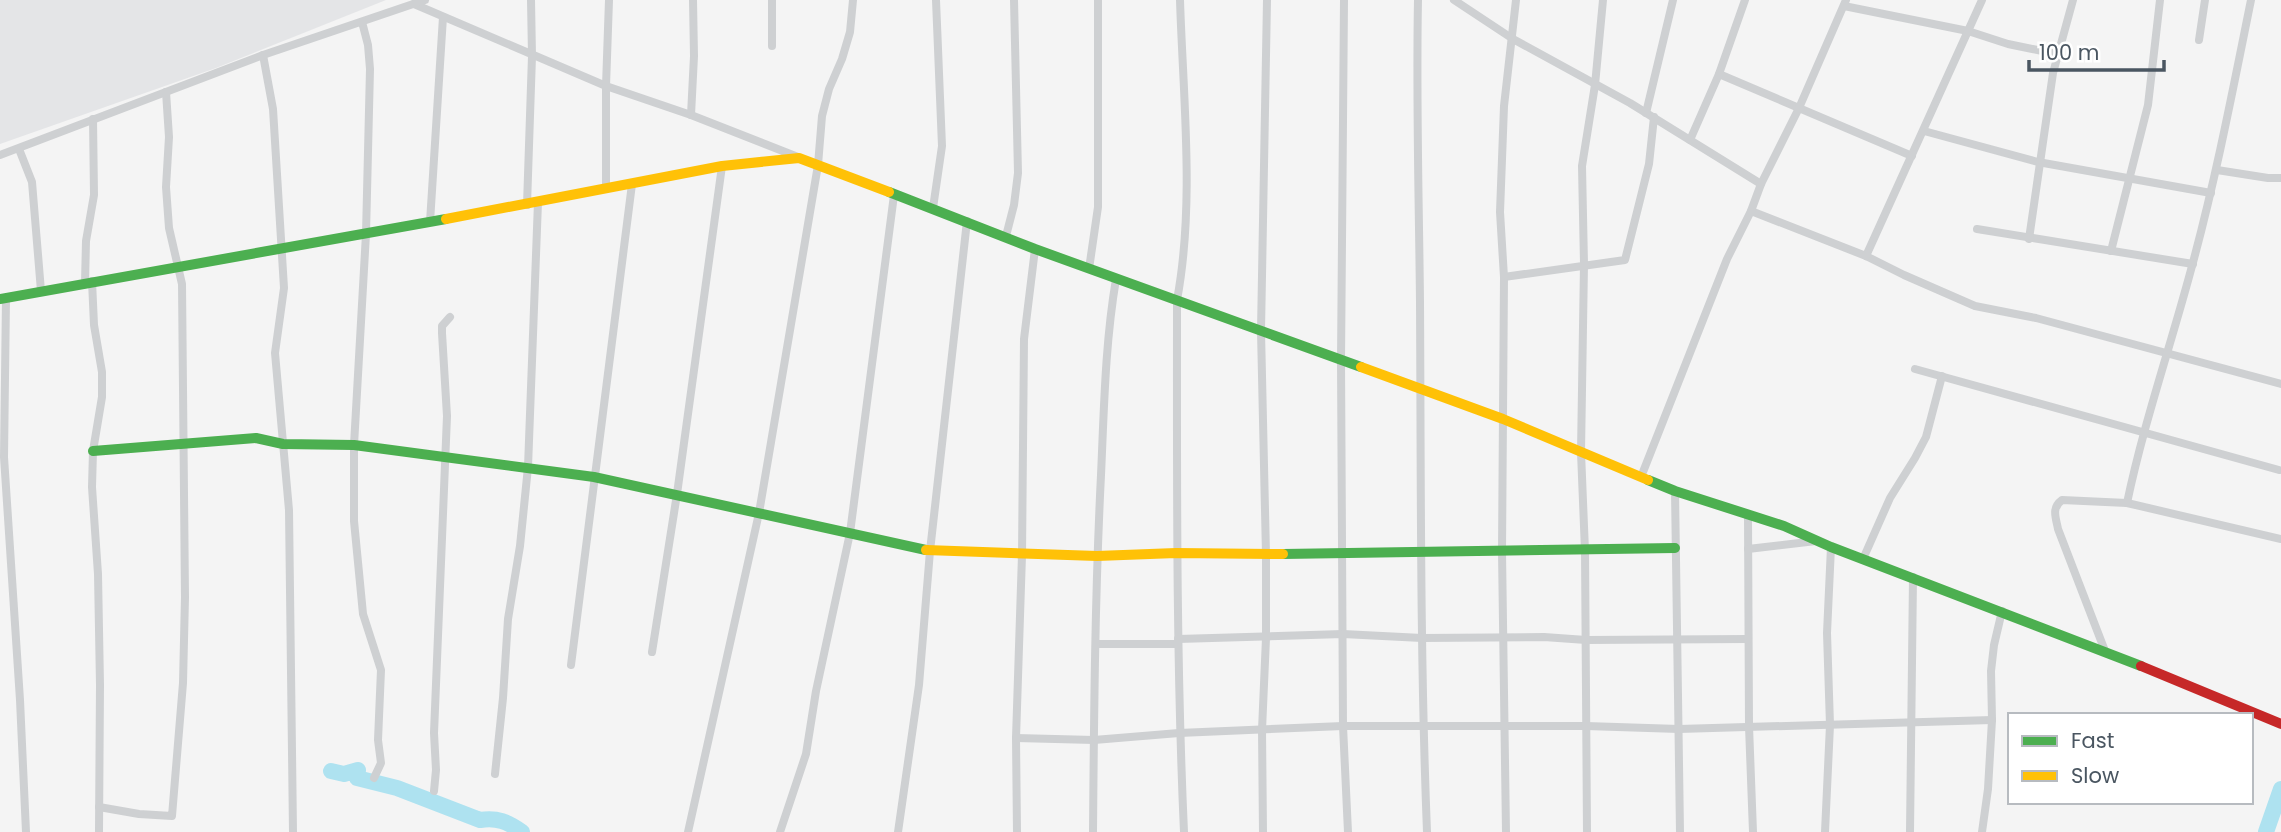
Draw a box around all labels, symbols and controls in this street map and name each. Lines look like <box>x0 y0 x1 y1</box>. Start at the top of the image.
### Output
scale bar <box>2029 28 2164 72</box>
text: 100 m <box>2039 38 2099 67</box>
legend <box>2008 713 2253 804</box>
text: Fast <box>2071 726 2114 755</box>
text: Slow <box>2071 761 2119 790</box>

